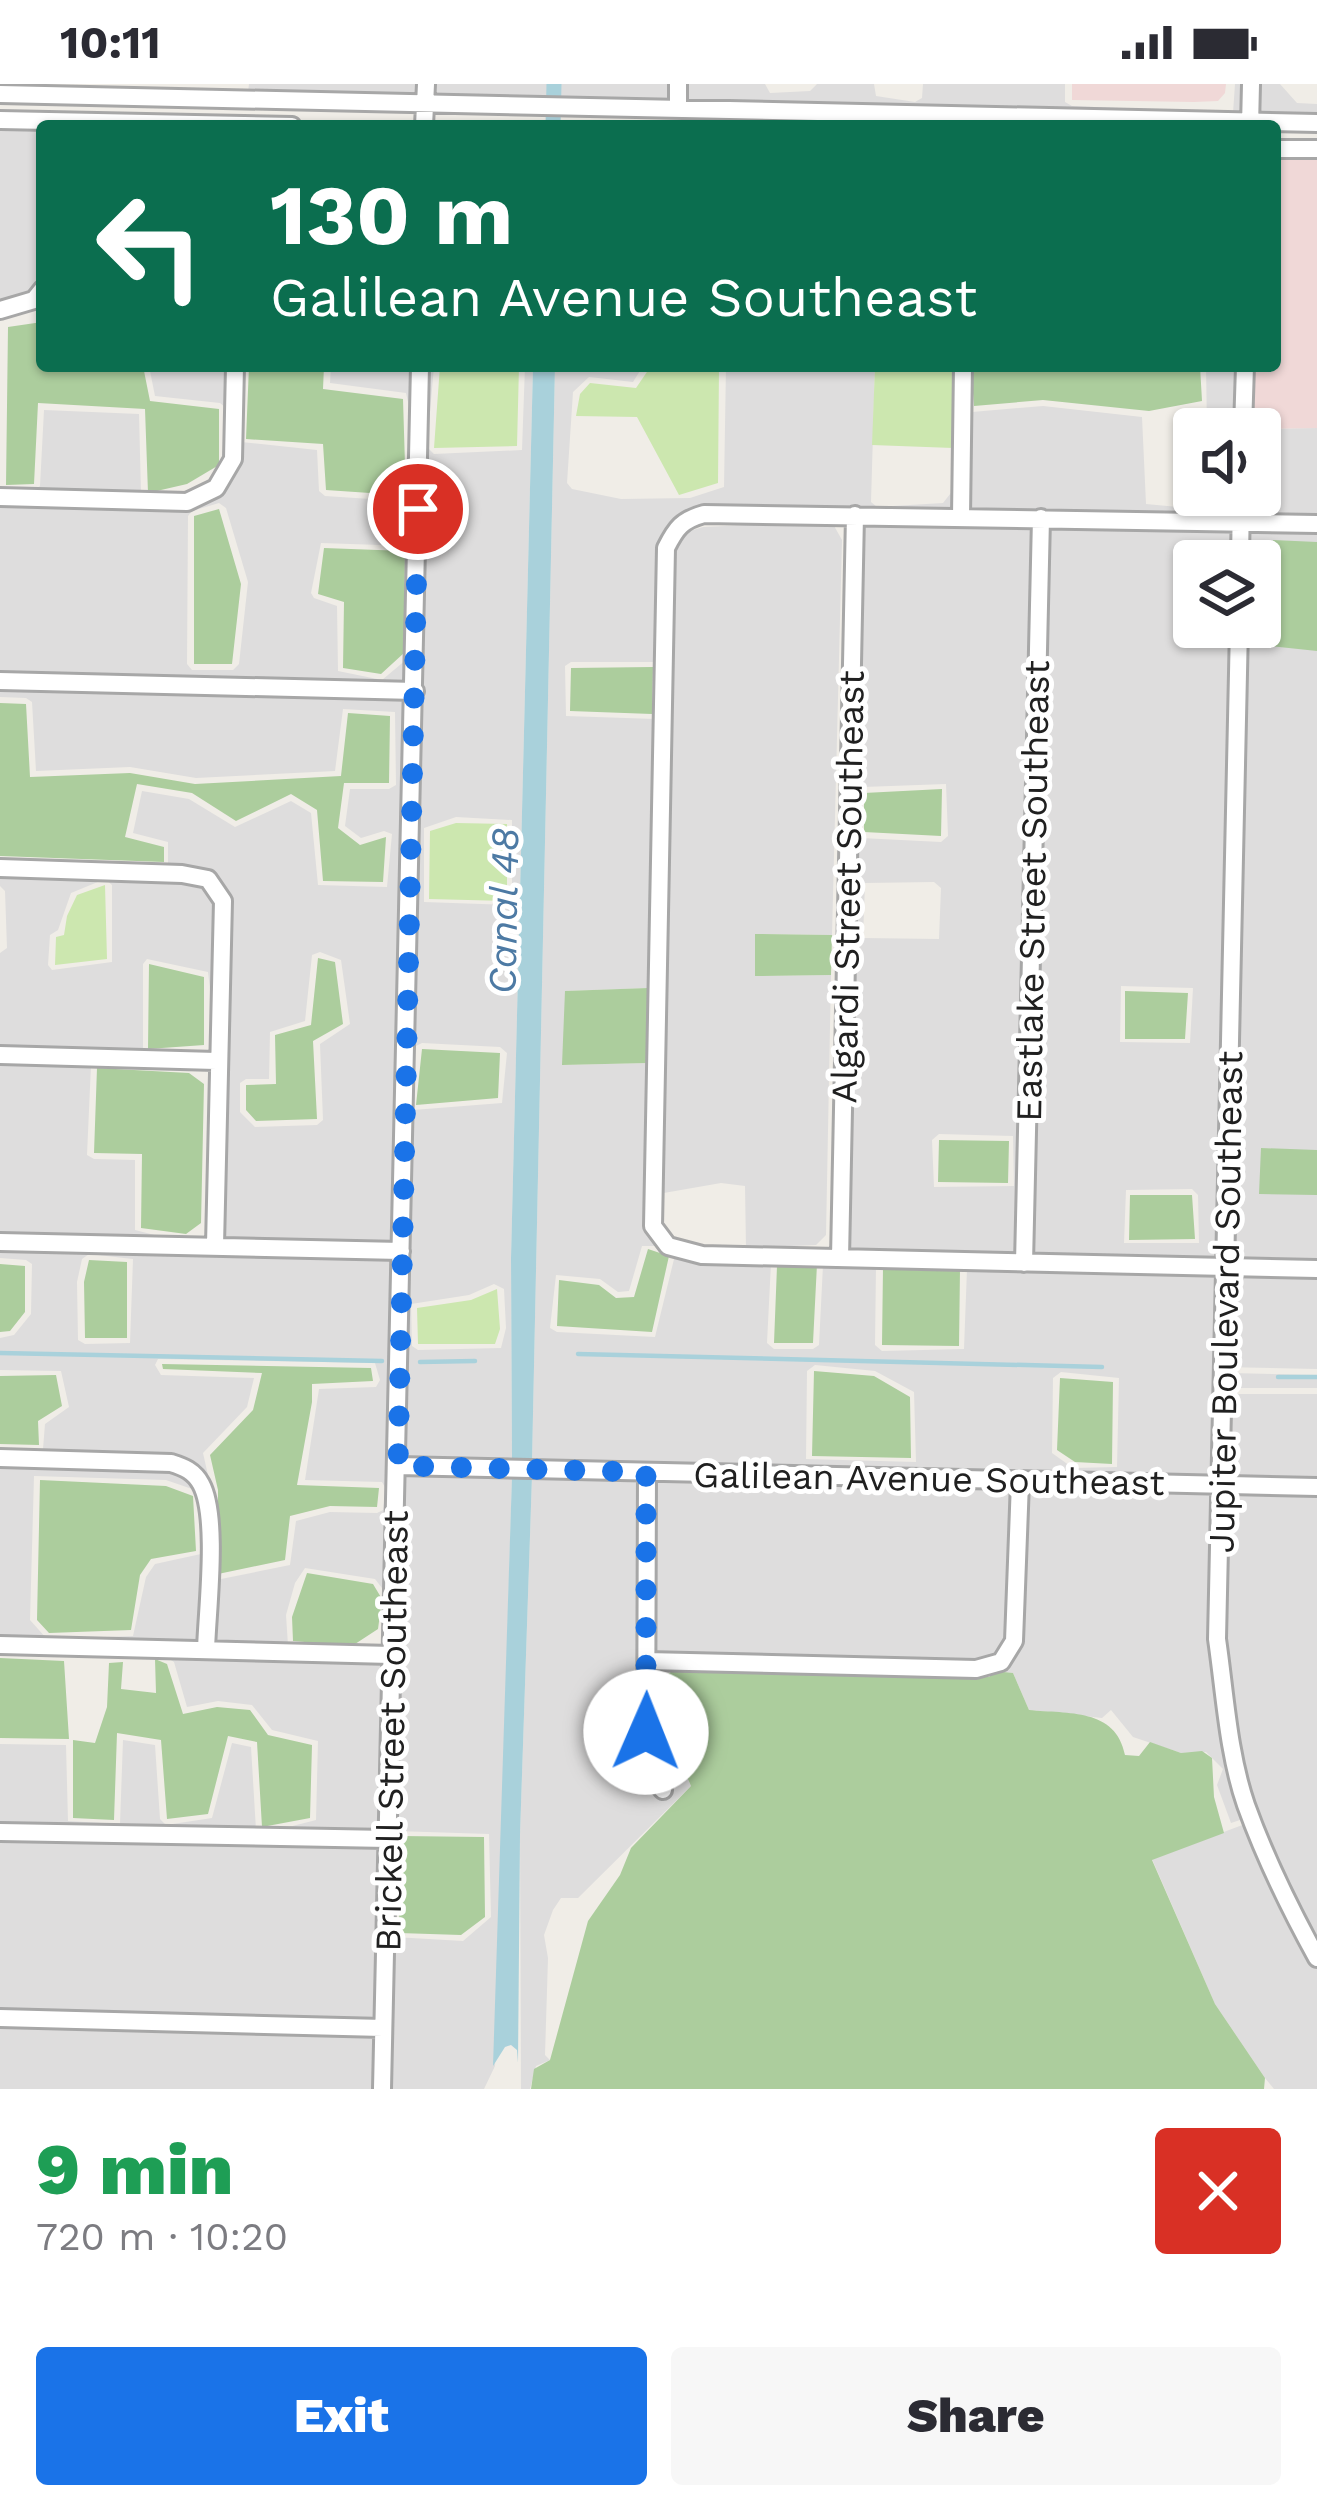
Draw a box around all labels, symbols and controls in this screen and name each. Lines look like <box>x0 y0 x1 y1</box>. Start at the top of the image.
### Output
text: 10:11 <box>60 16 161 69</box>
text: 130 m <box>270 166 513 264</box>
icon: left <box>72 168 228 324</box>
text: Galilean Avenue Southeast <box>270 266 977 329</box>
map controls <box>1173 408 1281 648</box>
button: sound <box>1173 408 1281 516</box>
pin <box>367 458 469 560</box>
icon: arrive <box>385 476 451 542</box>
button: layers <box>1173 540 1281 648</box>
street label: Eastlake Street Southeast <box>1008 660 1058 1122</box>
street label: Algardi Street Southeast <box>823 670 873 1104</box>
water label: Canal 48 <box>480 827 527 995</box>
street label: Jupiter Boulevard Southeast <box>1201 1051 1251 1553</box>
street label: Galilean Avenue Southeast <box>693 1454 1165 1504</box>
street label: Brickell Street Southeast <box>367 1510 417 1952</box>
position arrow <box>583 1669 709 1795</box>
text: 9 min <box>36 2127 233 2211</box>
button: close <box>1155 2128 1281 2254</box>
text: 720 m · 10:20 <box>36 2214 288 2259</box>
button: Exit <box>36 2347 647 2485</box>
button: Share <box>671 2347 1281 2485</box>

